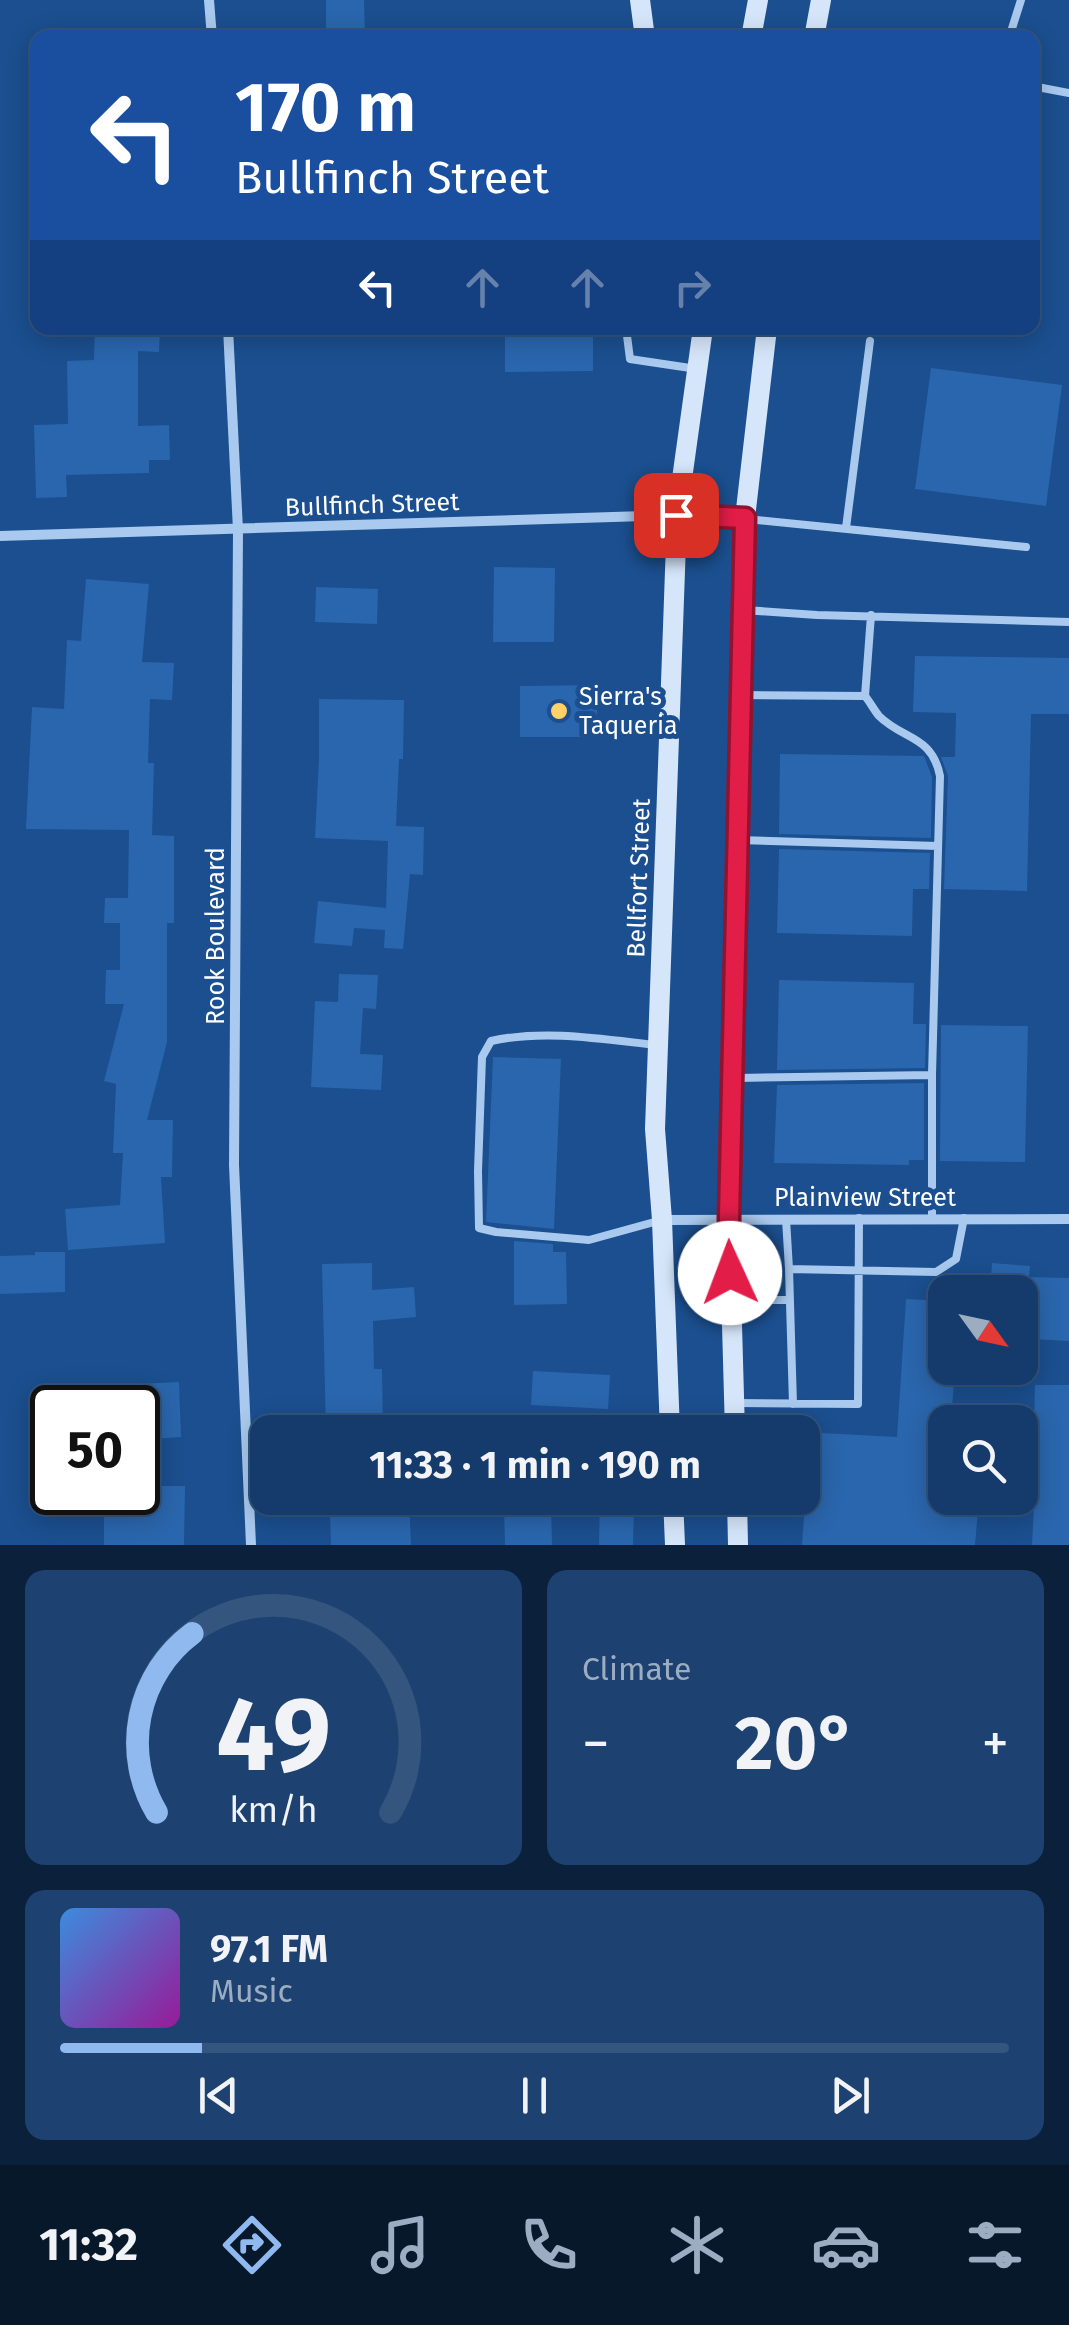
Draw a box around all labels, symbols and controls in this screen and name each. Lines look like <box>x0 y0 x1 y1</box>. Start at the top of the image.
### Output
text: 170 m <box>235 66 416 150</box>
icon: left <box>70 70 200 200</box>
text: Bullfinch Street <box>235 151 549 205</box>
icon: left <box>350 260 405 315</box>
icon: ahead <box>455 260 510 315</box>
icon: ahead <box>560 260 615 315</box>
icon: right <box>665 260 720 315</box>
pin <box>634 473 719 558</box>
street label: Bullfinch Street <box>284 487 461 523</box>
icon: arrive <box>649 488 704 543</box>
place label: Sierra's Taqueria <box>579 682 678 741</box>
marker: Sierra's Taqueria <box>548 700 570 722</box>
street label: Bellfort Street <box>621 797 657 958</box>
street label: Rook Boulevard <box>201 847 231 1025</box>
street label: Plainview Street <box>774 1183 957 1213</box>
position arrow <box>678 1221 782 1325</box>
north arrow <box>928 1275 1038 1385</box>
map controls <box>928 1275 1038 1515</box>
speed limit sign: 50 <box>30 1385 160 1515</box>
button: search <box>928 1405 1038 1515</box>
text: 11:33 · 1 min · 190 m <box>369 1442 701 1488</box>
text: Climate <box>582 1650 691 1688</box>
text: 49 <box>216 1673 331 1798</box>
text: 20° <box>735 1699 856 1789</box>
text: − <box>582 1711 610 1777</box>
text: + <box>982 1711 1009 1777</box>
text: km/h <box>229 1789 318 1831</box>
text: 97.1 FM <box>210 1926 328 1972</box>
text: Music <box>210 1972 293 2010</box>
icon: previous <box>191 2068 246 2123</box>
icon: pause <box>507 2068 562 2123</box>
icon: next <box>823 2068 878 2123</box>
icon: directions <box>217 2210 287 2280</box>
icon: music <box>365 2210 435 2280</box>
icon: phone <box>514 2210 584 2280</box>
icon: climate <box>662 2210 732 2280</box>
icon: car <box>811 2210 881 2280</box>
icon: filters <box>960 2210 1030 2280</box>
text: 11:32 <box>39 2218 138 2272</box>

